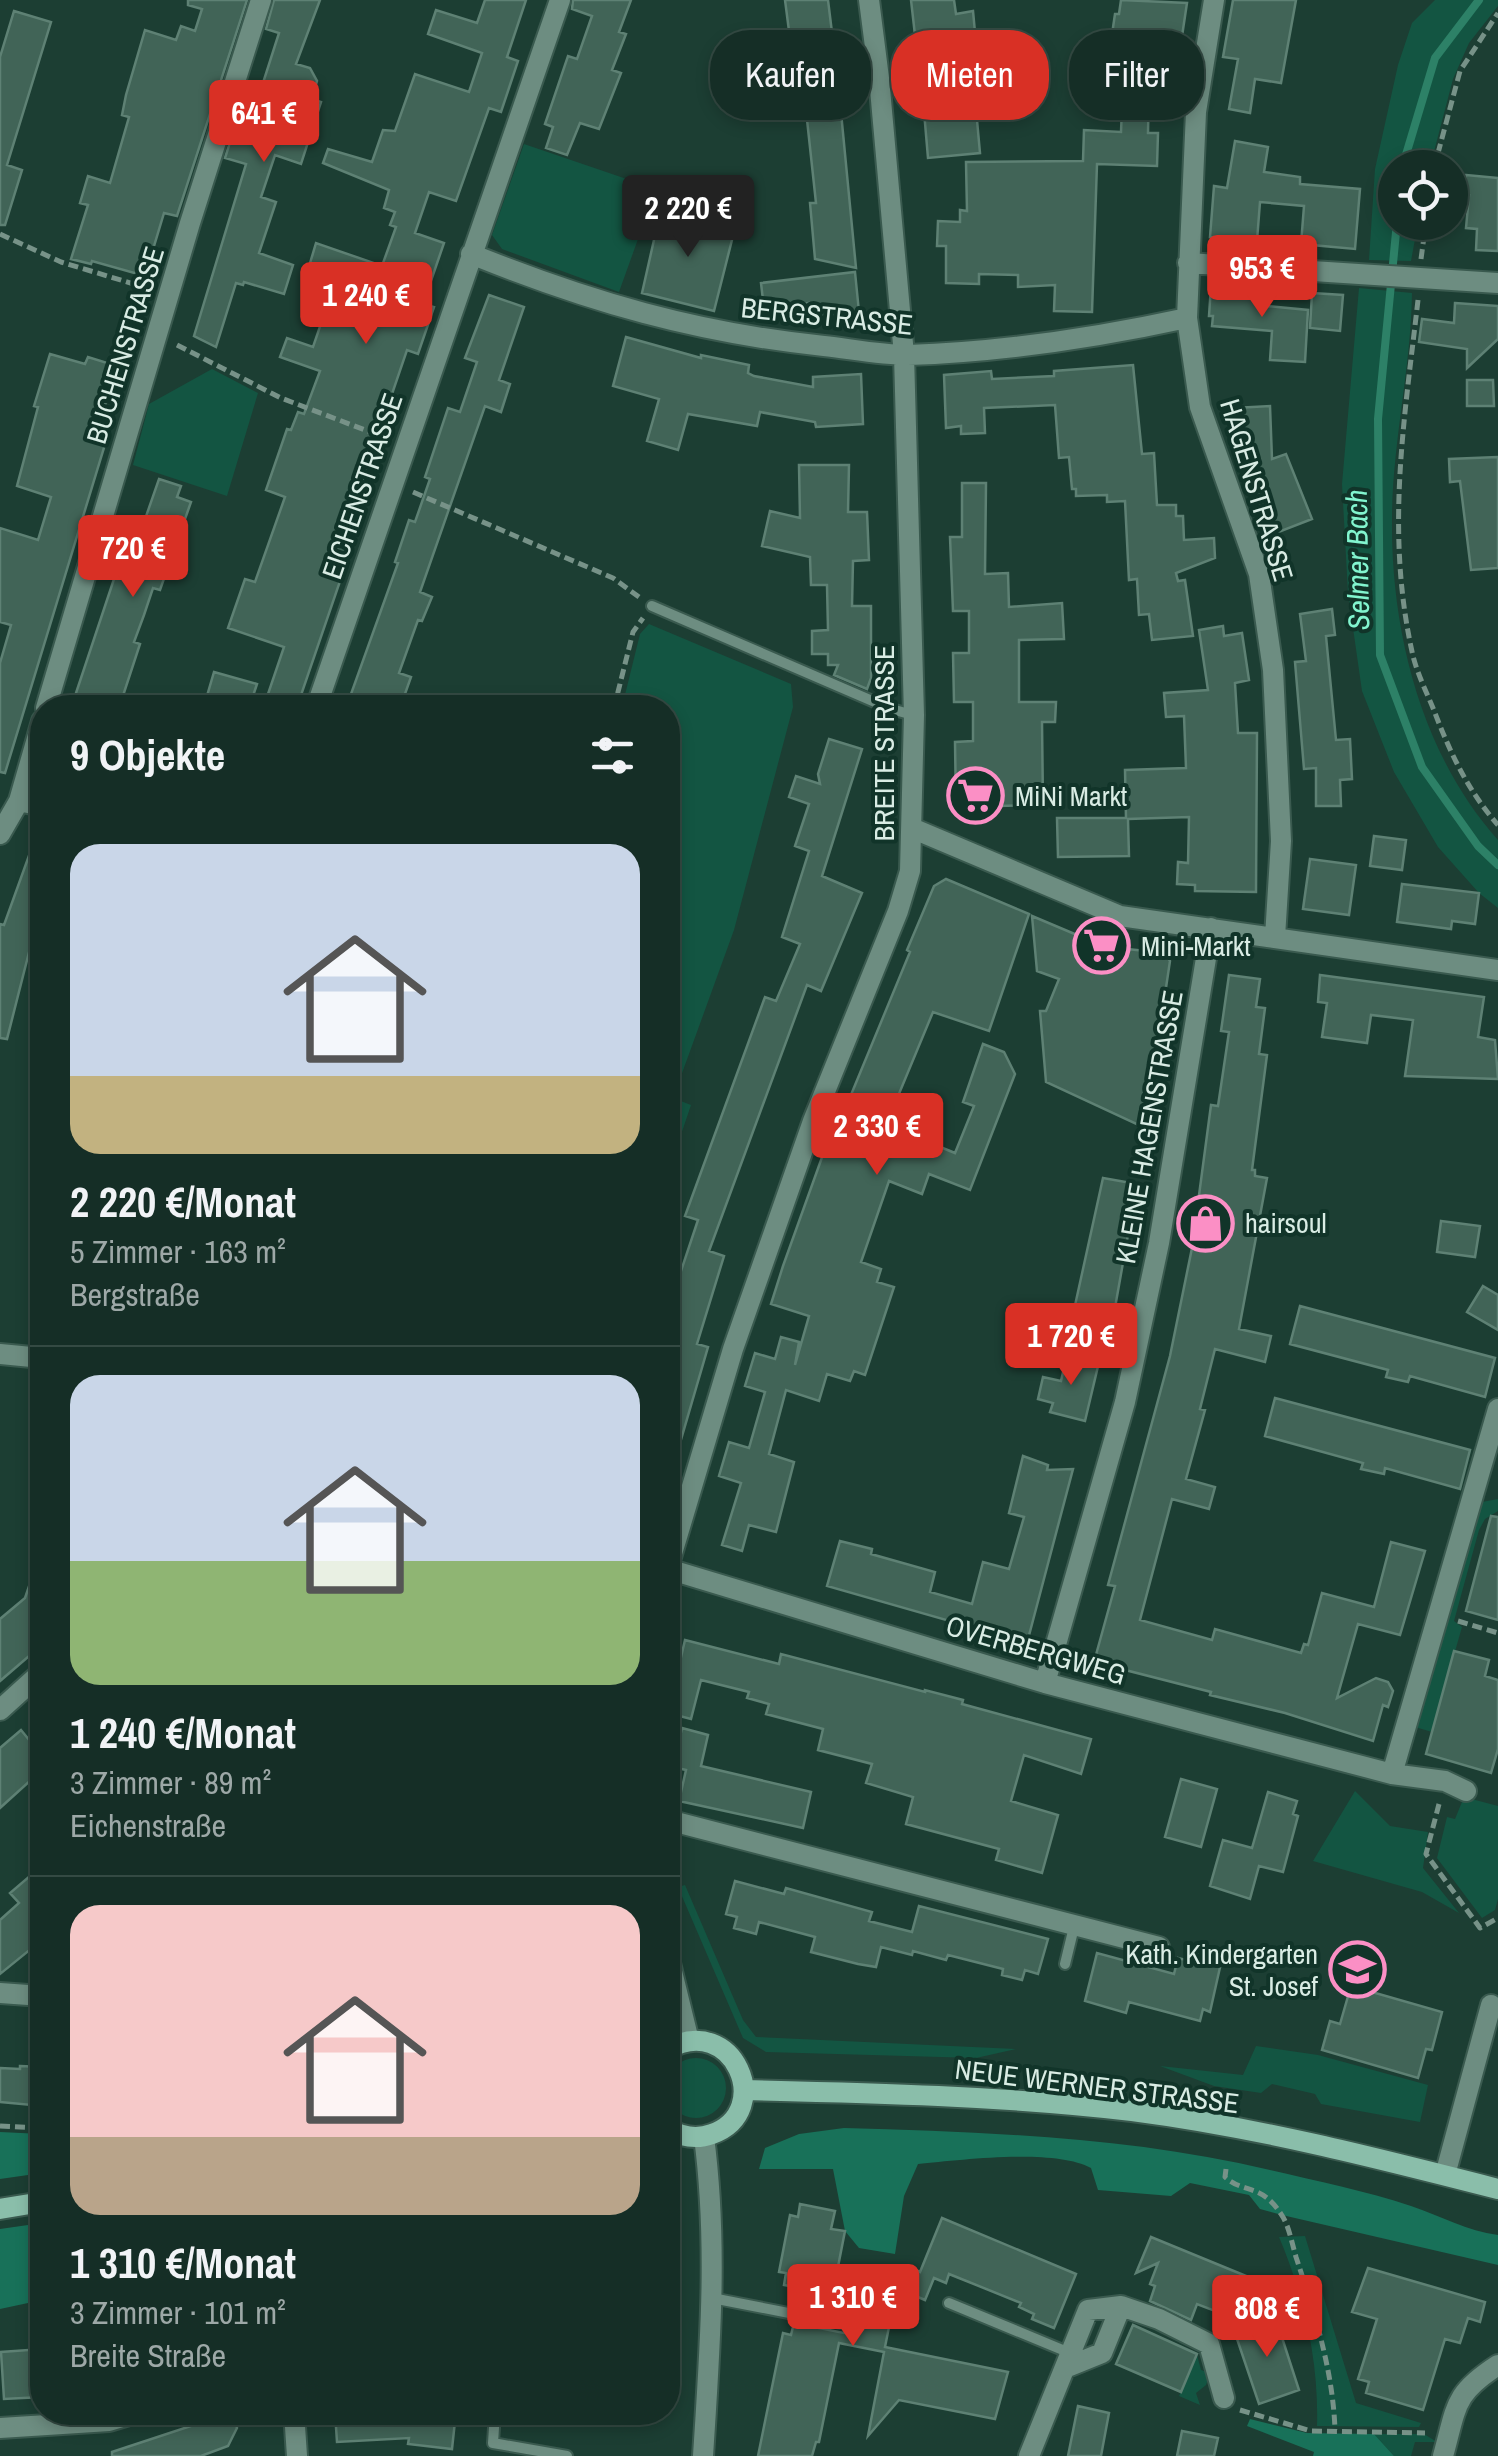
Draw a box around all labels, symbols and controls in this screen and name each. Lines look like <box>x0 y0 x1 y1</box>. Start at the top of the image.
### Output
chip: Kaufen <box>710 30 871 120</box>
chip: Mieten <box>891 30 1049 120</box>
chip: Filter <box>1069 30 1204 120</box>
pin: 641 € <box>194 80 334 165</box>
text: 641 € <box>231 91 297 134</box>
map controls <box>1378 150 1468 240</box>
button: locate <box>1378 150 1468 240</box>
pin: 2 220 € <box>596 175 780 260</box>
text: 2 220 € <box>644 186 732 229</box>
pin: 953 € <box>1192 235 1332 320</box>
street label: BUCHENSTRASSE <box>77 242 173 448</box>
text: 953 € <box>1229 246 1295 289</box>
pin: 1 240 € <box>274 262 458 347</box>
text: 1 240 € <box>322 273 410 316</box>
street label: BERGSTRASSE <box>739 288 915 344</box>
street label: EICHENSTRASSE <box>312 388 412 584</box>
street label: HAGENSTRASSE <box>1211 394 1303 586</box>
water label: Selmer Bach <box>1336 489 1378 631</box>
pin: 720 € <box>63 515 203 600</box>
text: 720 € <box>100 526 166 569</box>
street label: BREITE STRASSE <box>865 645 903 841</box>
text: 9 Objekte <box>70 727 225 783</box>
icon: filters <box>585 728 640 783</box>
supermarket icon: MiNi Markt <box>946 766 1006 826</box>
place label: MiNi Markt <box>1015 777 1127 815</box>
icon: home <box>265 909 445 1089</box>
supermarket icon: Mini-Markt <box>1072 916 1132 976</box>
place label: Mini-Markt <box>1141 927 1251 965</box>
street label: KLEINE HAGENSTRASSE <box>1106 987 1192 1267</box>
pin: 2 330 € <box>785 1093 969 1178</box>
text: 2 330 € <box>833 1104 921 1147</box>
text: 2 220 €/Monat <box>70 1174 296 1230</box>
shop icon: hairsoul <box>1176 1193 1236 1253</box>
place label: hairsoul <box>1245 1204 1327 1242</box>
text: 5 Zimmer · 163 m² <box>70 1230 286 1273</box>
text: Bergstraße <box>70 1273 200 1316</box>
pin: 1 720 € <box>979 1303 1163 1388</box>
text: 1 720 € <box>1027 1314 1115 1357</box>
icon: home <box>265 1440 445 1620</box>
street label: OVERBERGWEG <box>942 1606 1130 1694</box>
text: 1 240 €/Monat <box>70 1705 296 1761</box>
text: 3 Zimmer · 89 m² <box>70 1761 271 1804</box>
text: Eichenstraße <box>70 1804 226 1847</box>
place label: Kath. Kindergarten St. Josef <box>1125 1935 1319 2005</box>
school or university icon: Kath. Kindergarten St. Josef <box>1327 1940 1387 2000</box>
icon: home <box>265 1970 445 2150</box>
street label: NEUE WERNER STRASSE <box>953 2050 1241 2122</box>
text: 1 310 €/Monat <box>70 2235 296 2291</box>
pin: 1 310 € <box>761 2264 945 2349</box>
text: 1 310 € <box>809 2275 897 2318</box>
pin: 808 € <box>1197 2275 1337 2360</box>
text: 808 € <box>1234 2286 1300 2329</box>
text: 3 Zimmer · 101 m² <box>70 2291 286 2334</box>
text: Breite Straße <box>70 2334 226 2377</box>

